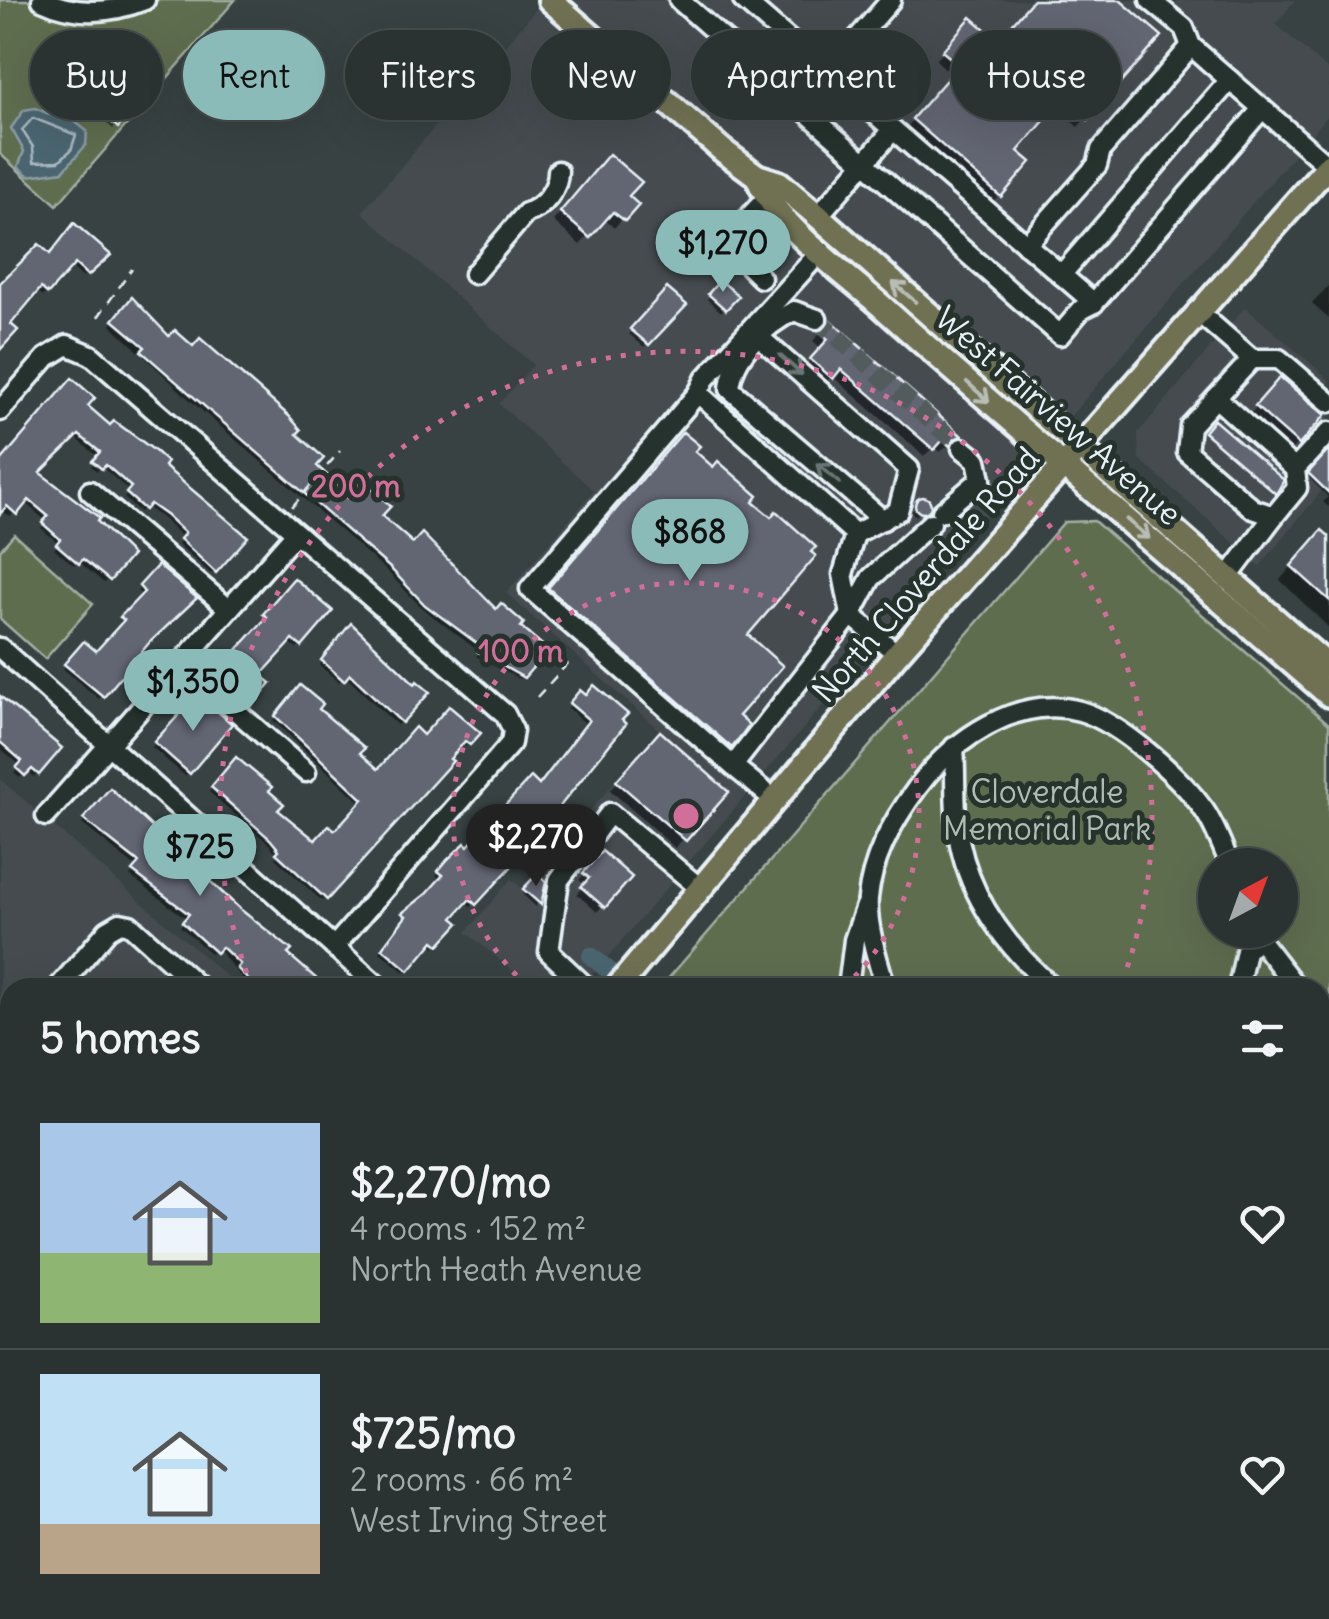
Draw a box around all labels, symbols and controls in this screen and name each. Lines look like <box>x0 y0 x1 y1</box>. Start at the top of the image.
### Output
chip: Buy <box>30 30 163 120</box>
chip: Rent <box>183 30 325 120</box>
chip: Filters <box>345 30 511 120</box>
chip: New <box>531 30 671 120</box>
chip: Apartment <box>691 30 931 120</box>
chip: House <box>951 30 1121 120</box>
pin: $1,270 <box>642 210 804 295</box>
text: $1,270 <box>678 222 768 263</box>
one-way arrow <box>891 282 917 304</box>
street label: West Fairview Avenue <box>927 297 1190 534</box>
one-way arrow <box>777 354 803 376</box>
one-way arrow <box>965 380 990 403</box>
street label: North Cloverdale Road <box>803 438 1048 711</box>
one-way arrow <box>816 462 841 485</box>
text: 200 m <box>311 467 401 505</box>
pin: $868 <box>631 499 749 584</box>
text: $868 <box>653 511 727 552</box>
one-way arrow <box>1125 517 1150 540</box>
text: 100 m <box>479 632 563 670</box>
pin: $1,350 <box>112 649 274 734</box>
text: $1,350 <box>146 661 240 702</box>
park label: Cloverdale Memorial Park <box>943 771 1151 849</box>
centre of rings <box>668 798 704 834</box>
pin: $2,270 <box>455 804 617 889</box>
pin: $725 <box>141 814 259 899</box>
text: $2,270 <box>488 816 584 857</box>
text: $725 <box>165 826 235 867</box>
north arrow <box>1198 848 1298 948</box>
map controls <box>1198 848 1298 948</box>
icon: filters <box>1235 1011 1290 1066</box>
text: 5 homes <box>40 1012 201 1064</box>
text: $2,270/mo <box>350 1156 551 1208</box>
icon: home <box>120 1163 240 1283</box>
icon: heart <box>1235 1196 1290 1251</box>
text: 4 rooms · 152 m² <box>350 1208 586 1249</box>
text: North Heath Avenue <box>350 1249 642 1290</box>
text: $725/mo <box>350 1407 516 1459</box>
icon: home <box>120 1414 240 1534</box>
icon: heart <box>1235 1447 1290 1502</box>
text: 2 rooms · 66 m² <box>350 1459 573 1500</box>
text: West Irving Street <box>350 1500 607 1541</box>

